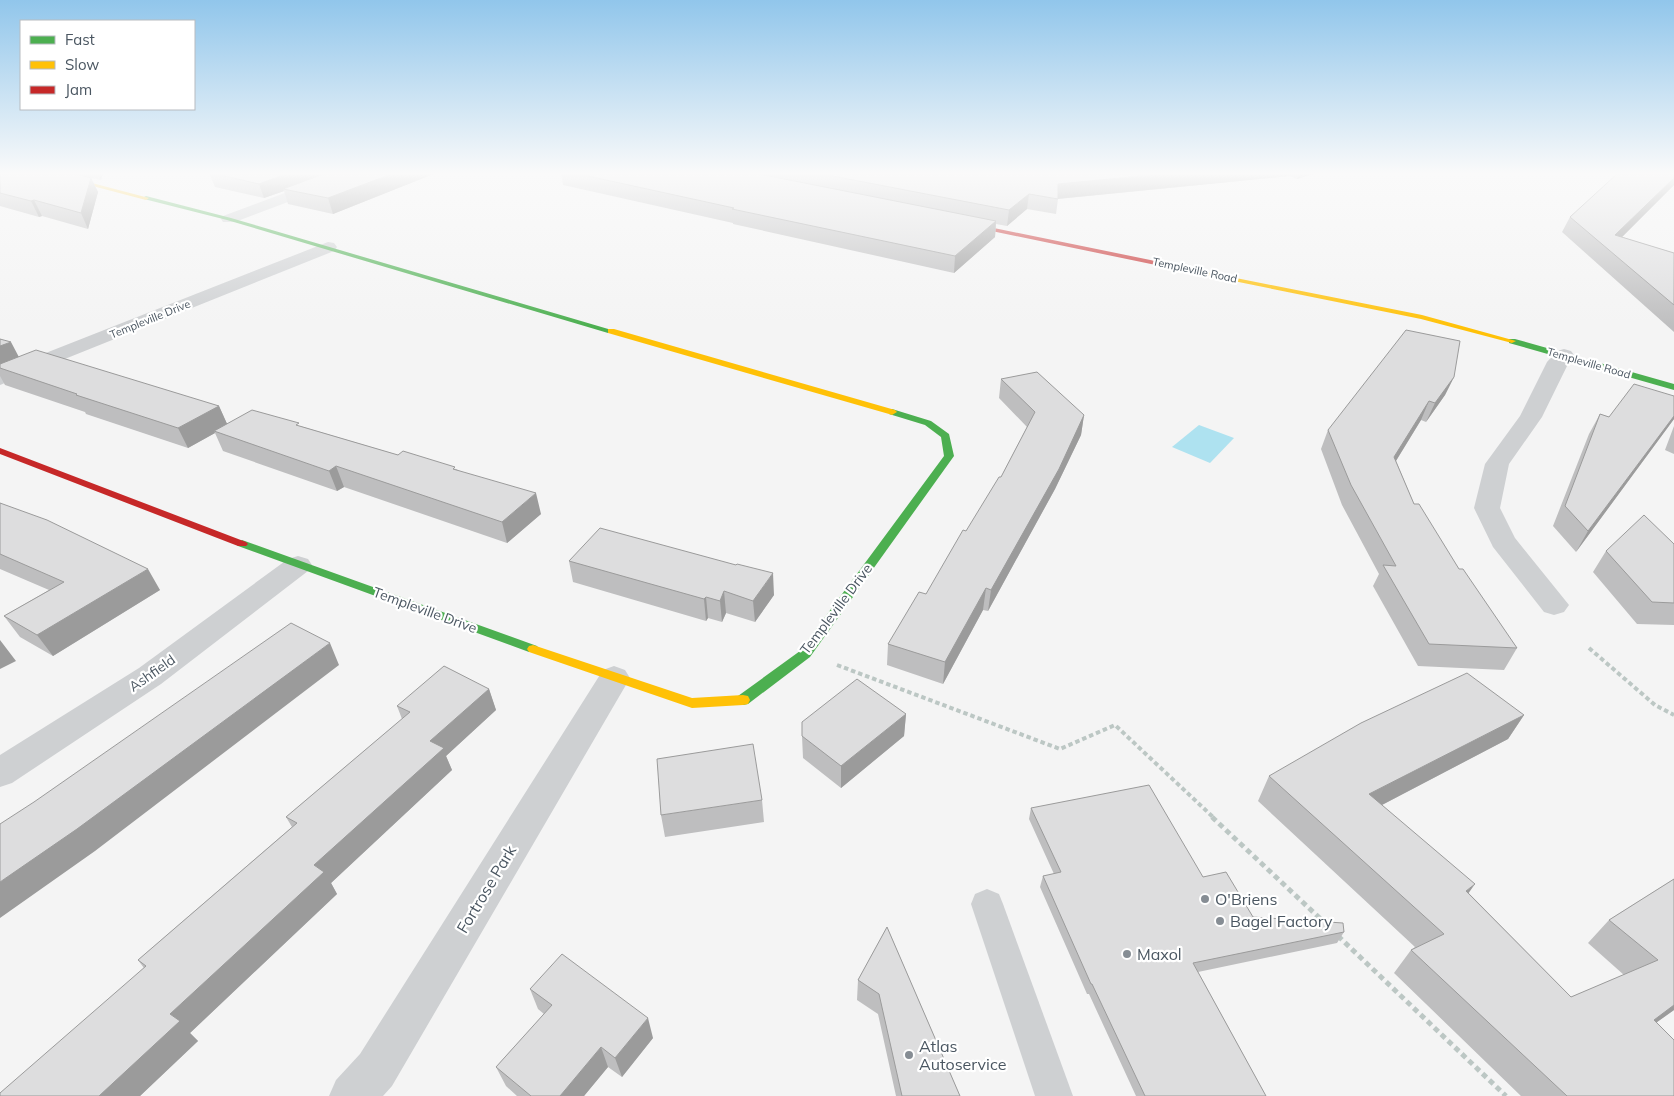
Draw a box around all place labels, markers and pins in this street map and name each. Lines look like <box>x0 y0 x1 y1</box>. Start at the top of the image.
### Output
place label: O'Briens <box>1215 889 1277 909</box>
marker: O'Briens <box>1199 893 1211 905</box>
place label: Bagel Factory <box>1230 911 1333 931</box>
marker: Bagel Factory <box>1214 915 1226 927</box>
place label: Maxol <box>1137 944 1182 964</box>
marker: Maxol <box>1121 948 1133 960</box>
place label: Atlas Autoservice <box>919 1036 1006 1074</box>
marker: Atlas Autoservice <box>903 1049 915 1061</box>

